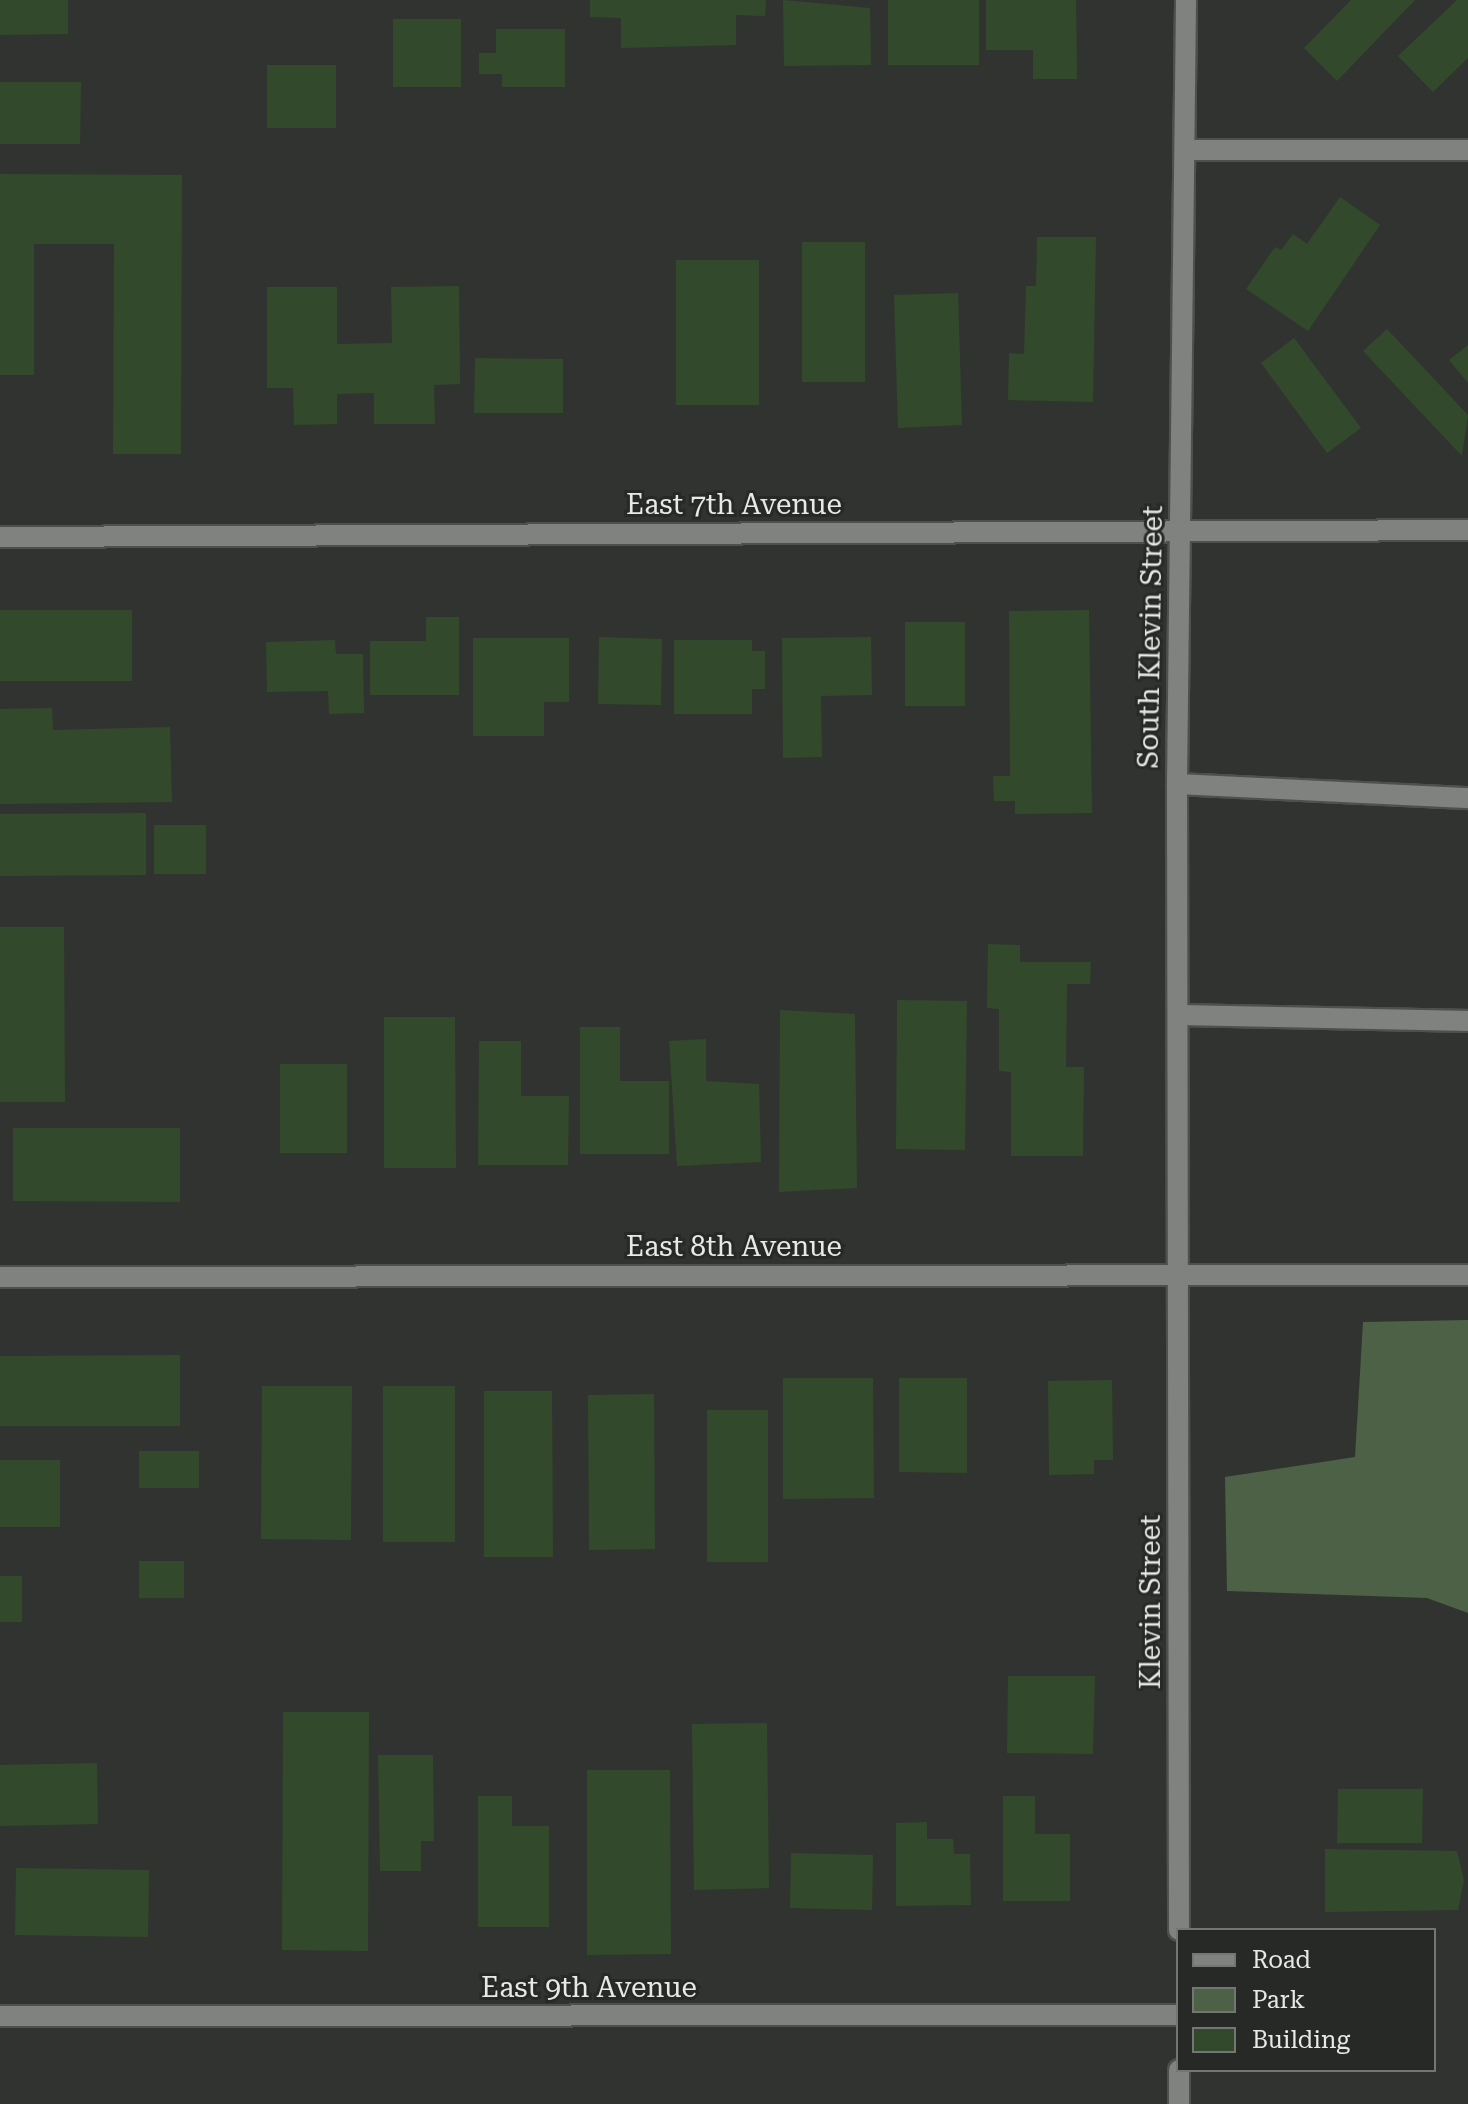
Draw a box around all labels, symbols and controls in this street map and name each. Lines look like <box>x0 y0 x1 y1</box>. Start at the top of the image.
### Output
street label: East 7th Avenue <box>626 488 842 522</box>
street label: South Klevin Street <box>1132 505 1170 769</box>
street label: East 8th Avenue <box>626 1230 842 1264</box>
street label: Klevin Street <box>1134 1515 1168 1689</box>
legend <box>1176 1928 1436 2072</box>
text: Road <box>1252 1946 1311 1974</box>
street label: East 9th Avenue <box>481 1971 697 2005</box>
text: Park <box>1252 1986 1305 2014</box>
text: Building <box>1252 2026 1350 2054</box>

